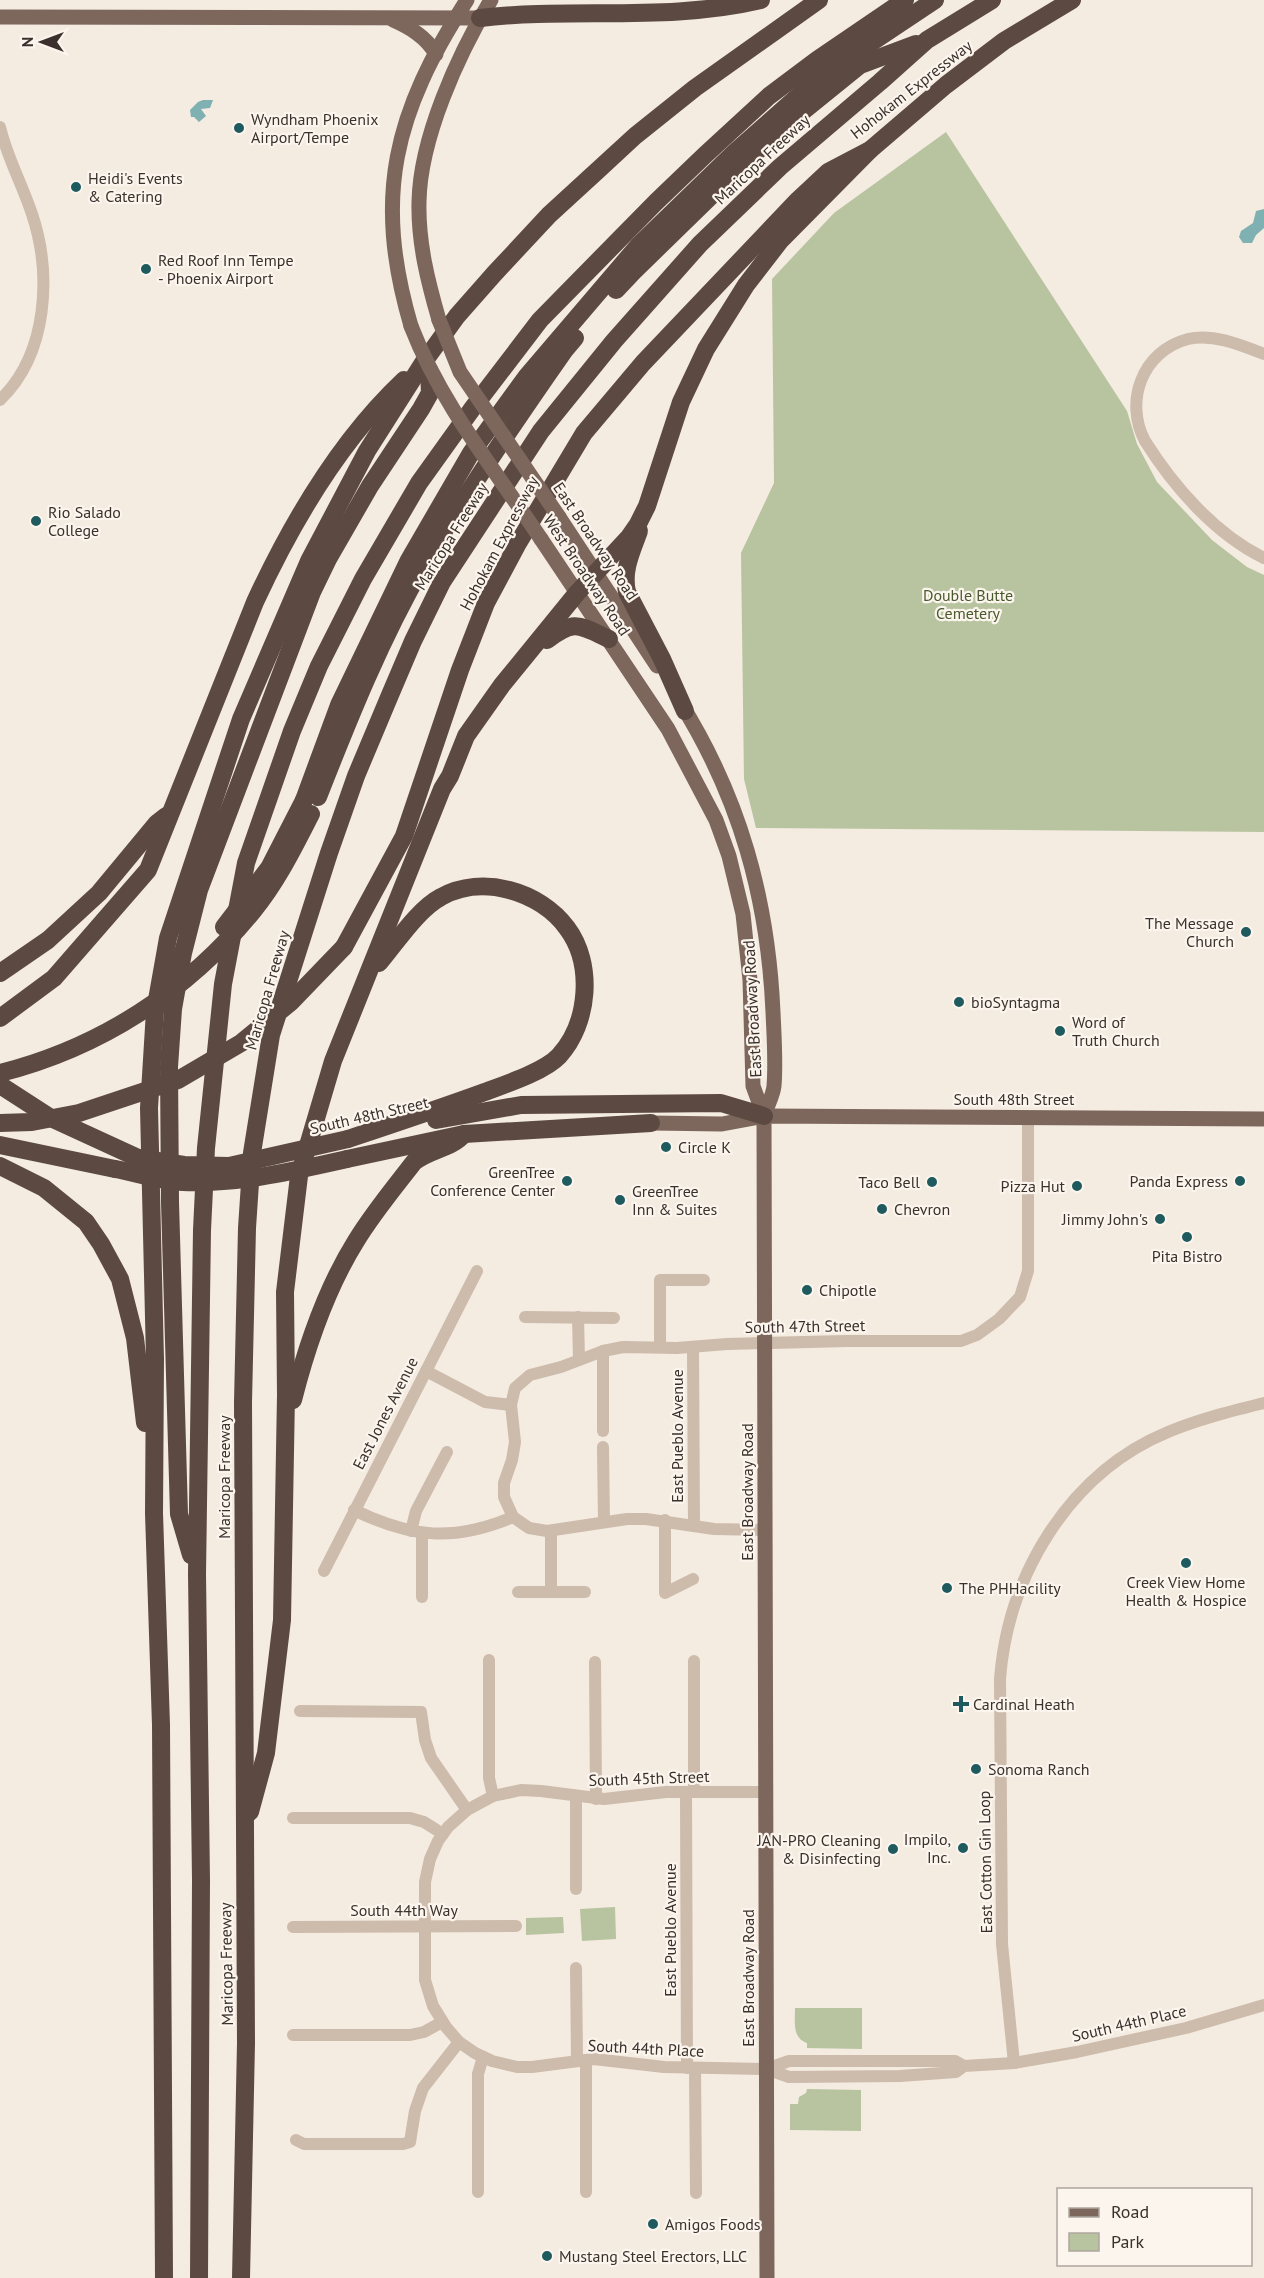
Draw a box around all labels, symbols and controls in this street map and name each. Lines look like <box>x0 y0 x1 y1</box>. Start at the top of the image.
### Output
north arrow <box>12 12 72 72</box>
street label: Hohokam Expressway <box>846 35 976 143</box>
text: N <box>17 37 37 47</box>
place label: Wyndham Phoenix Airport/Tempe <box>251 109 378 147</box>
street label: Maricopa Freeway <box>710 109 814 208</box>
marker: Wyndham Phoenix Airport/Tempe <box>232 121 246 135</box>
place label: Heidi's Events & Catering <box>88 168 183 206</box>
marker: Heidi's Events & Catering <box>69 180 83 194</box>
place label: Red Roof Inn Tempe - Phoenix Airport <box>158 250 294 288</box>
marker: Red Roof Inn Tempe - Phoenix Airport <box>139 262 153 276</box>
street label: Hohokam Expressway <box>455 472 543 614</box>
street label: Maricopa Freeway <box>410 478 492 594</box>
street label: East Broadway Road <box>549 478 643 604</box>
place label: Rio Salado College <box>48 502 121 540</box>
street label: West Broadway Road <box>539 511 635 639</box>
marker: Rio Salado College <box>29 514 43 528</box>
park label: Double Butte Cemetery <box>923 585 1013 623</box>
place label: The Message Church <box>1145 913 1234 951</box>
marker: The Message Church <box>1239 925 1253 939</box>
street label: Maricopa Freeway <box>240 927 294 1052</box>
street label: East Broadway Road <box>738 940 766 1078</box>
place label: bioSyntagma <box>971 992 1060 1012</box>
marker: bioSyntagma <box>952 995 966 1009</box>
place label: Word of Truth Church <box>1072 1012 1160 1050</box>
marker: Word of Truth Church <box>1053 1024 1067 1038</box>
street label: South 48th Street <box>954 1089 1075 1109</box>
street label: South 48th Street <box>308 1092 431 1138</box>
place label: Circle K <box>678 1137 731 1157</box>
marker: Circle K <box>659 1140 673 1154</box>
place label: GreenTree Conference Center <box>430 1162 556 1200</box>
place label: Panda Express <box>1130 1171 1228 1191</box>
place label: Taco Bell <box>858 1172 920 1192</box>
marker: GreenTree Conference Center <box>560 1174 574 1188</box>
marker: Panda Express <box>1233 1174 1247 1188</box>
marker: Taco Bell <box>925 1175 939 1189</box>
place label: Pizza Hut <box>1000 1176 1066 1196</box>
marker: Pizza Hut <box>1070 1179 1084 1193</box>
place label: GreenTree Inn & Suites <box>632 1181 718 1219</box>
marker: GreenTree Inn & Suites <box>613 1193 627 1207</box>
place label: Chevron <box>894 1199 950 1219</box>
marker: Chevron <box>875 1202 889 1216</box>
place label: Jimmy John's <box>1061 1209 1148 1229</box>
marker: Jimmy John's <box>1153 1212 1167 1226</box>
marker: Pita Bistro <box>1180 1230 1194 1244</box>
place label: Pita Bistro <box>1152 1246 1222 1266</box>
place label: Chipotle <box>819 1280 877 1300</box>
marker: Chipotle <box>800 1283 814 1297</box>
street label: South 47th Street <box>745 1315 866 1337</box>
street label: East Jones Avenue <box>348 1353 422 1473</box>
street label: East Pueblo Avenue <box>667 1369 687 1503</box>
street label: Maricopa Freeway <box>214 1415 234 1539</box>
street label: East Broadway Road <box>737 1423 757 1561</box>
marker: Creek View Home Health & Hospice <box>1179 1556 1193 1570</box>
place label: Creek View Home Health & Hospice <box>1125 1572 1247 1610</box>
place label: The PHHacility <box>959 1578 1061 1598</box>
marker: The PHHacility <box>940 1581 954 1595</box>
place label: Cardinal Heath <box>973 1694 1075 1714</box>
marker: Cardinal Heath <box>954 1697 968 1711</box>
place label: Sonoma Ranch <box>988 1759 1090 1779</box>
marker: Sonoma Ranch <box>969 1762 983 1776</box>
street label: South 45th Street <box>588 1766 710 1790</box>
street label: East Cotton Gin Loop <box>974 1791 996 1933</box>
place label: Impilo, Inc. <box>904 1829 951 1867</box>
place label: JAN-PRO Cleaning & Disinfecting <box>756 1830 881 1868</box>
marker: Impilo, Inc. <box>956 1841 970 1855</box>
marker: JAN-PRO Cleaning & Disinfecting <box>886 1842 900 1856</box>
street label: East Pueblo Avenue <box>660 1863 680 1997</box>
street label: South 44th Way <box>350 1900 458 1920</box>
street label: Maricopa Freeway <box>215 1902 237 2026</box>
street label: East Broadway Road <box>738 1909 758 2047</box>
street label: South 44th Place <box>1070 2000 1188 2046</box>
street label: South 44th Place <box>587 2035 705 2061</box>
legend <box>1057 2188 1252 2266</box>
text: Road <box>1111 2200 1149 2223</box>
place label: Amigos Foods <box>665 2214 761 2234</box>
marker: Amigos Foods <box>646 2217 660 2231</box>
text: Park <box>1111 2230 1144 2253</box>
place label: Mustang Steel Erectors, LLC <box>559 2246 747 2266</box>
marker: Mustang Steel Erectors, LLC <box>540 2249 554 2263</box>

